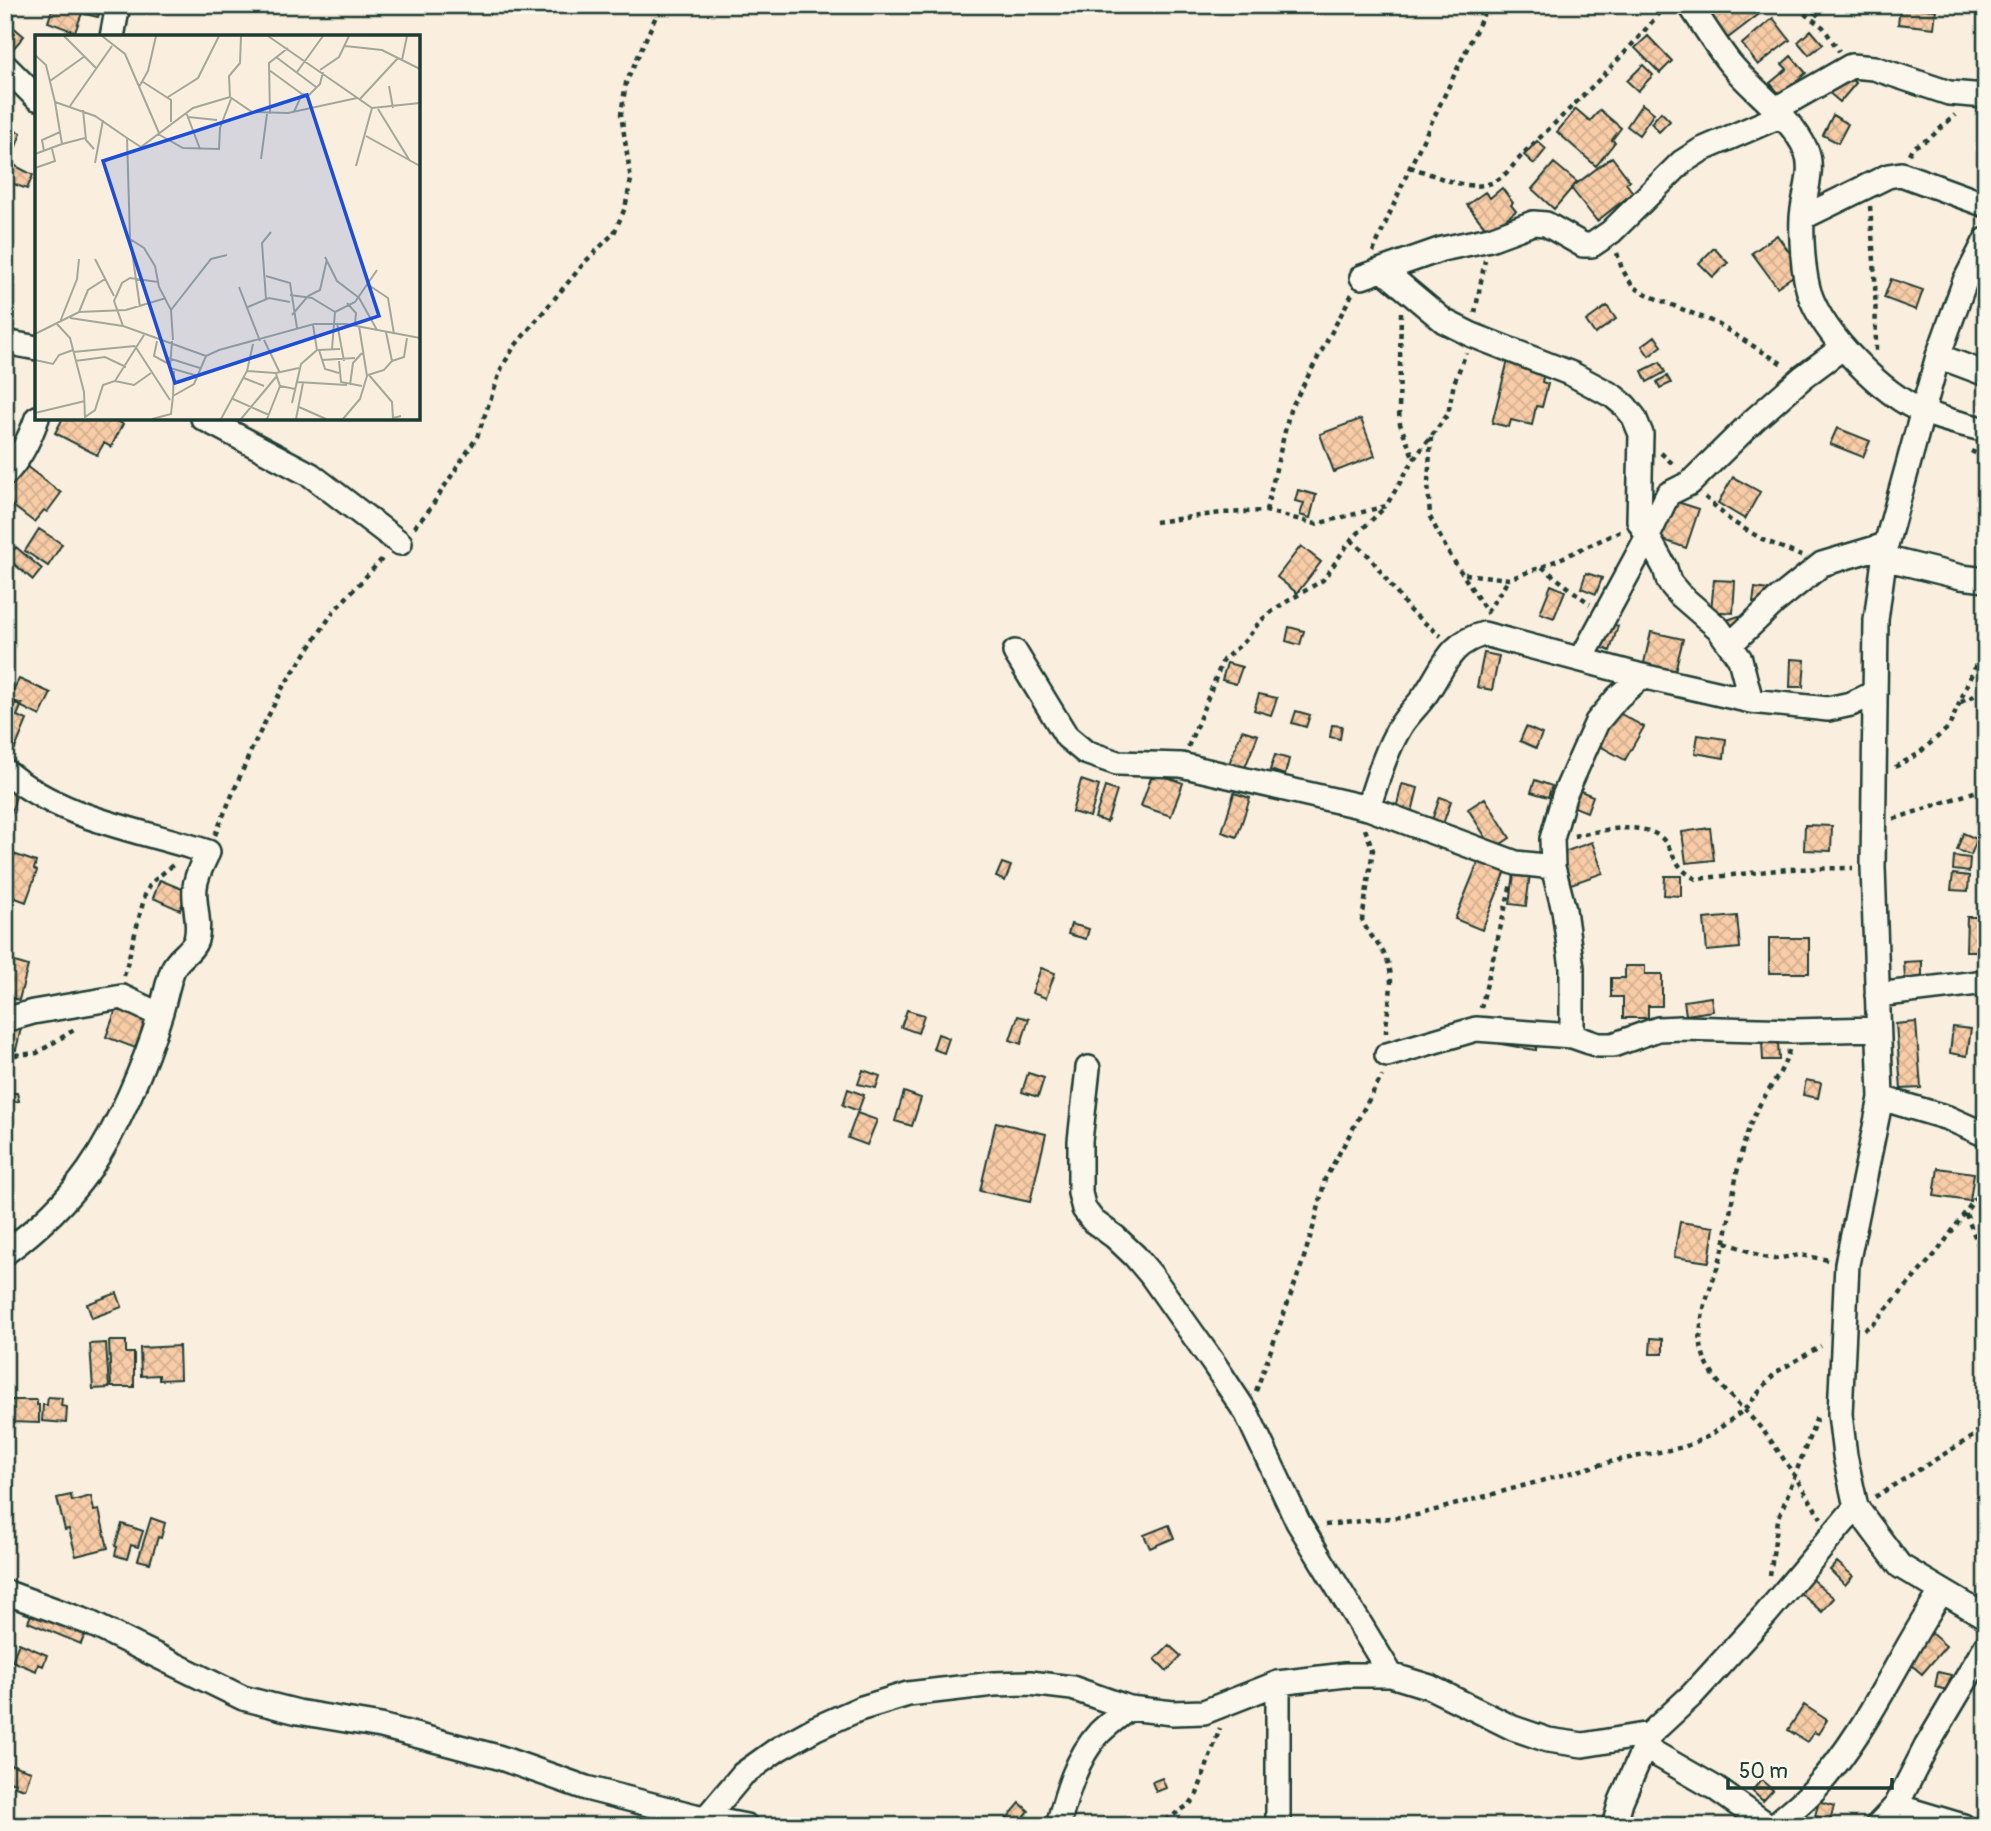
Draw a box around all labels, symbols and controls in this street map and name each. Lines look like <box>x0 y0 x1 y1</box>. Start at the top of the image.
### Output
inset map <box>35 35 420 420</box>
scale bar <box>1728 1747 1893 1791</box>
text: 50 m <box>1739 1758 1788 1785</box>

